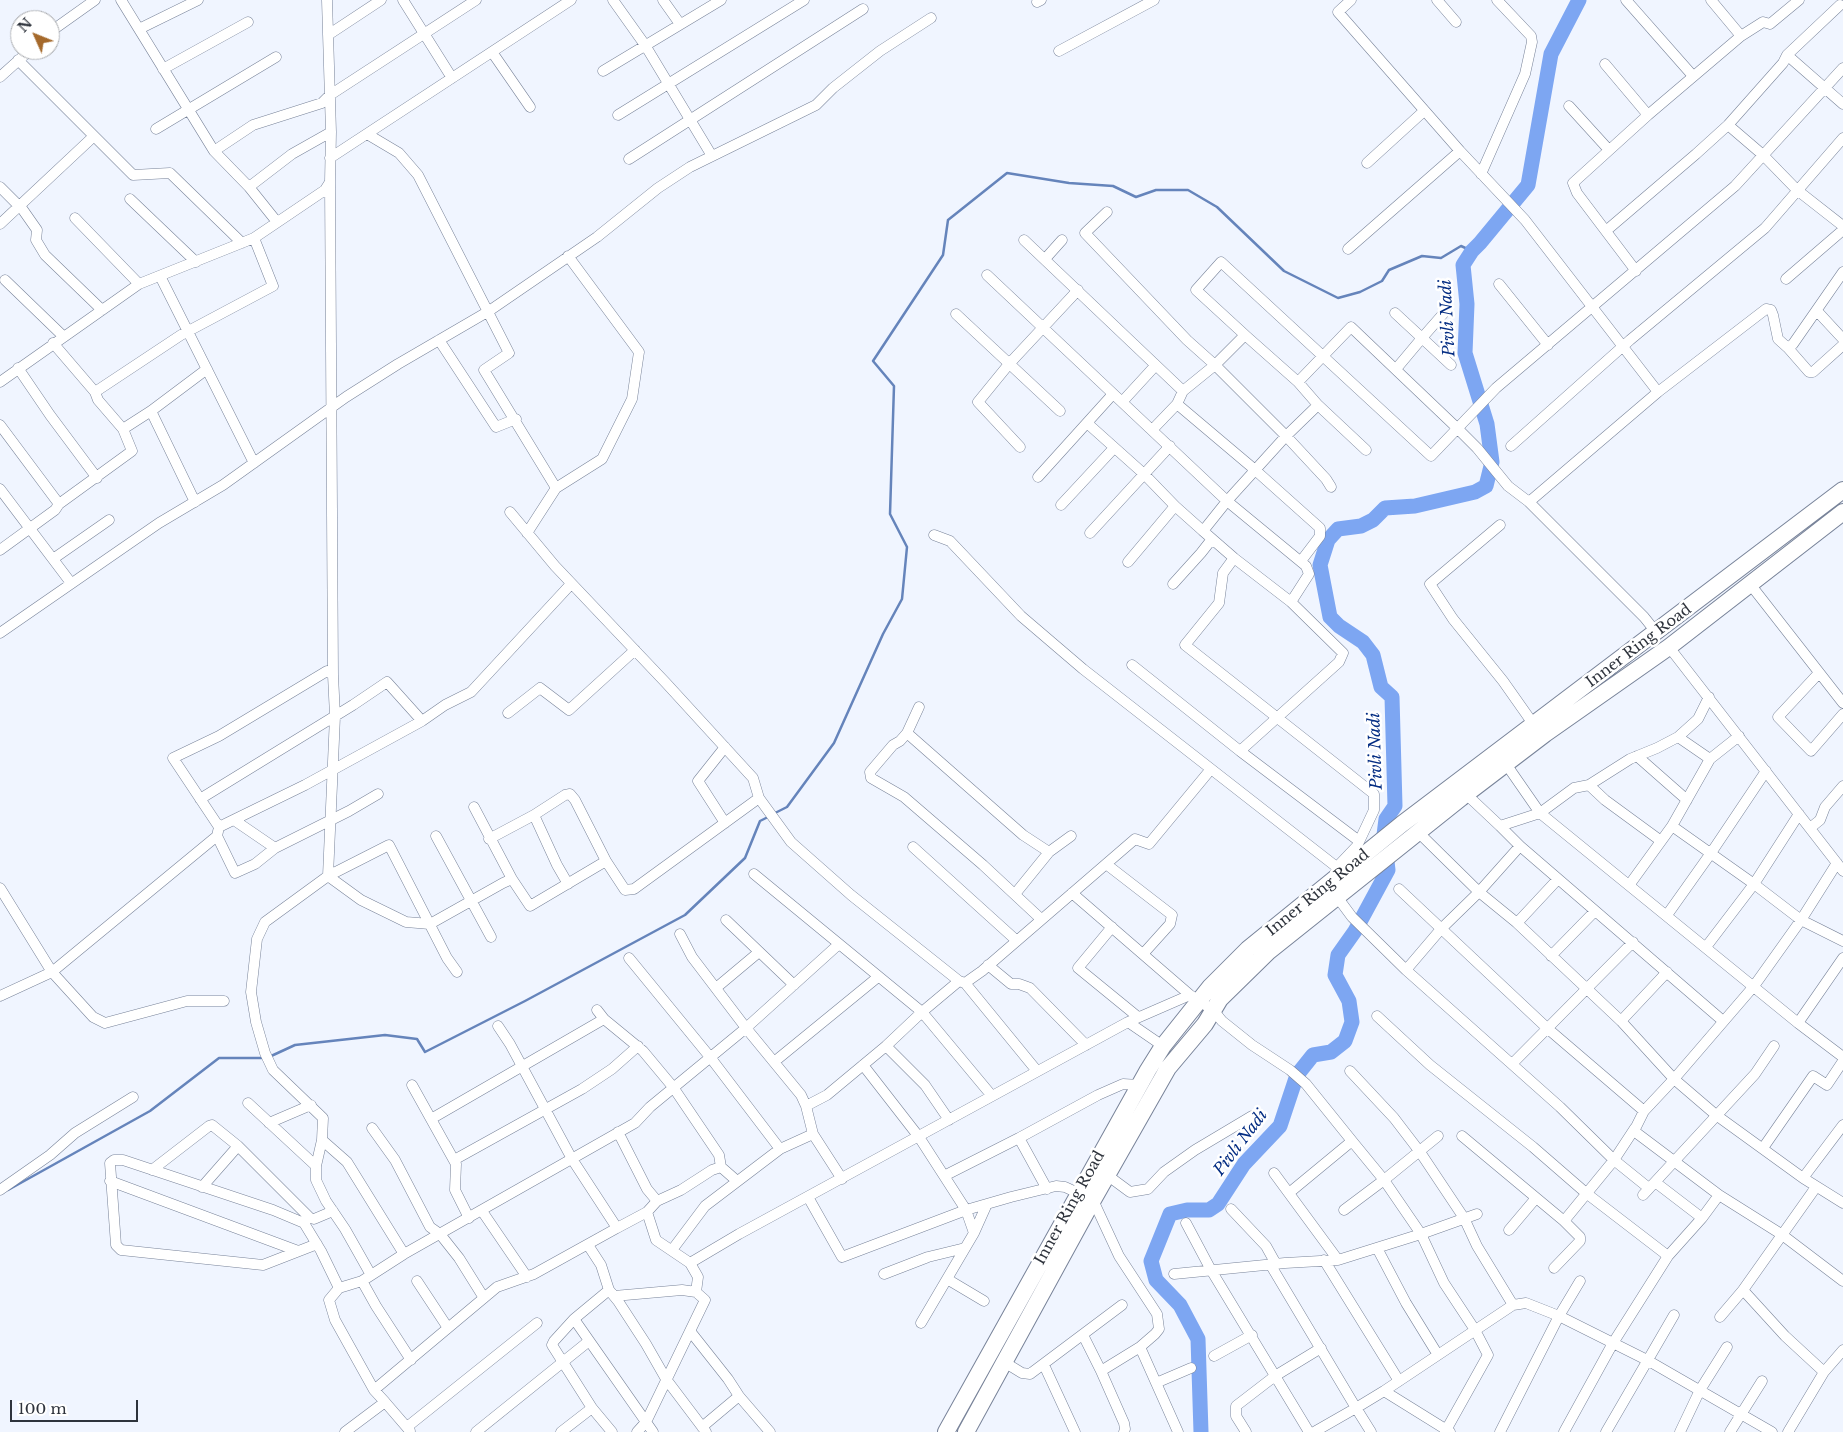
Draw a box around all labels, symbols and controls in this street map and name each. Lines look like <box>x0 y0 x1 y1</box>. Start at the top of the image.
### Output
north arrow <box>10 10 60 60</box>
text: N <box>14 14 36 36</box>
water label: Pivli Nadi <box>1436 279 1460 357</box>
street label: Inner Ring Road <box>1583 600 1695 692</box>
water label: Pivli Nadi <box>1365 712 1387 790</box>
street label: Inner Ring Road <box>1263 846 1373 940</box>
water label: Pivli Nadi <box>1210 1106 1272 1180</box>
street label: Inner Ring Road <box>1031 1148 1109 1268</box>
scale bar <box>12 1390 140 1422</box>
text: 100 m <box>18 1399 67 1418</box>

